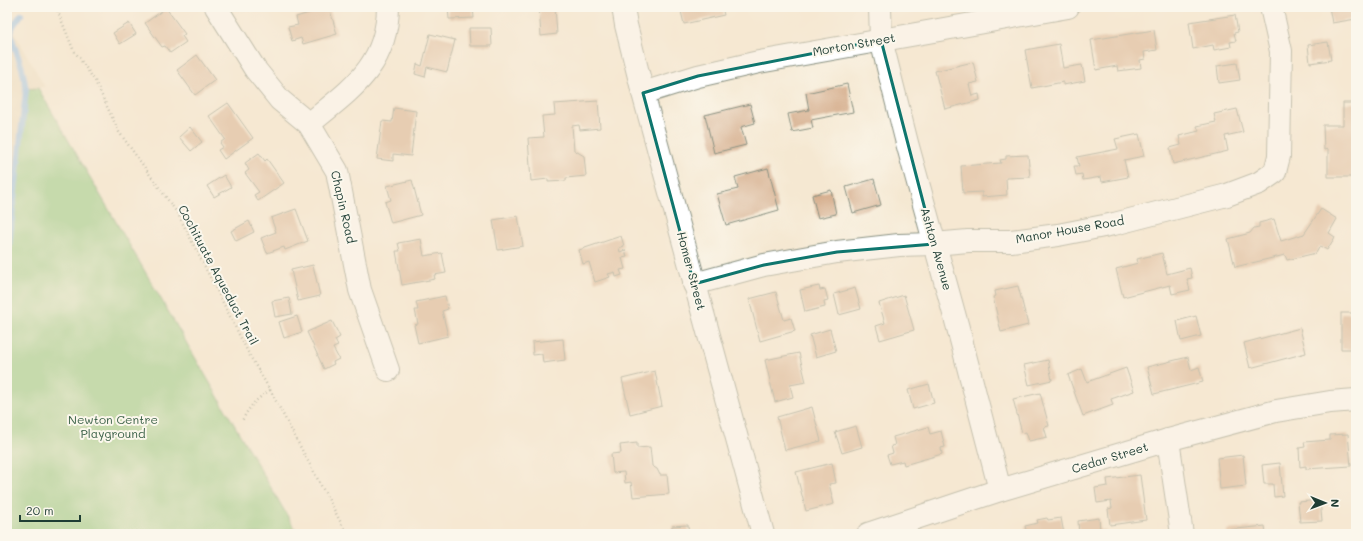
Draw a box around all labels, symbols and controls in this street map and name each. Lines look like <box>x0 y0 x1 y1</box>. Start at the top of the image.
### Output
street label: Morton Street <box>811 29 896 59</box>
street label: Chapin Road <box>328 169 360 245</box>
street label: Cochituate Aqueduct Trail <box>175 202 263 347</box>
street label: Ashton Avenue <box>918 206 956 292</box>
street label: Manor House Road <box>1014 212 1126 246</box>
street label: Homer Street <box>674 230 710 312</box>
park label: Newton Centre Playground <box>68 411 158 441</box>
street label: Cedar Street <box>1070 438 1150 476</box>
north arrow <box>1305 483 1345 523</box>
scale bar <box>20 497 80 523</box>
text: N <box>1328 499 1343 507</box>
text: 20 m <box>26 502 54 518</box>

